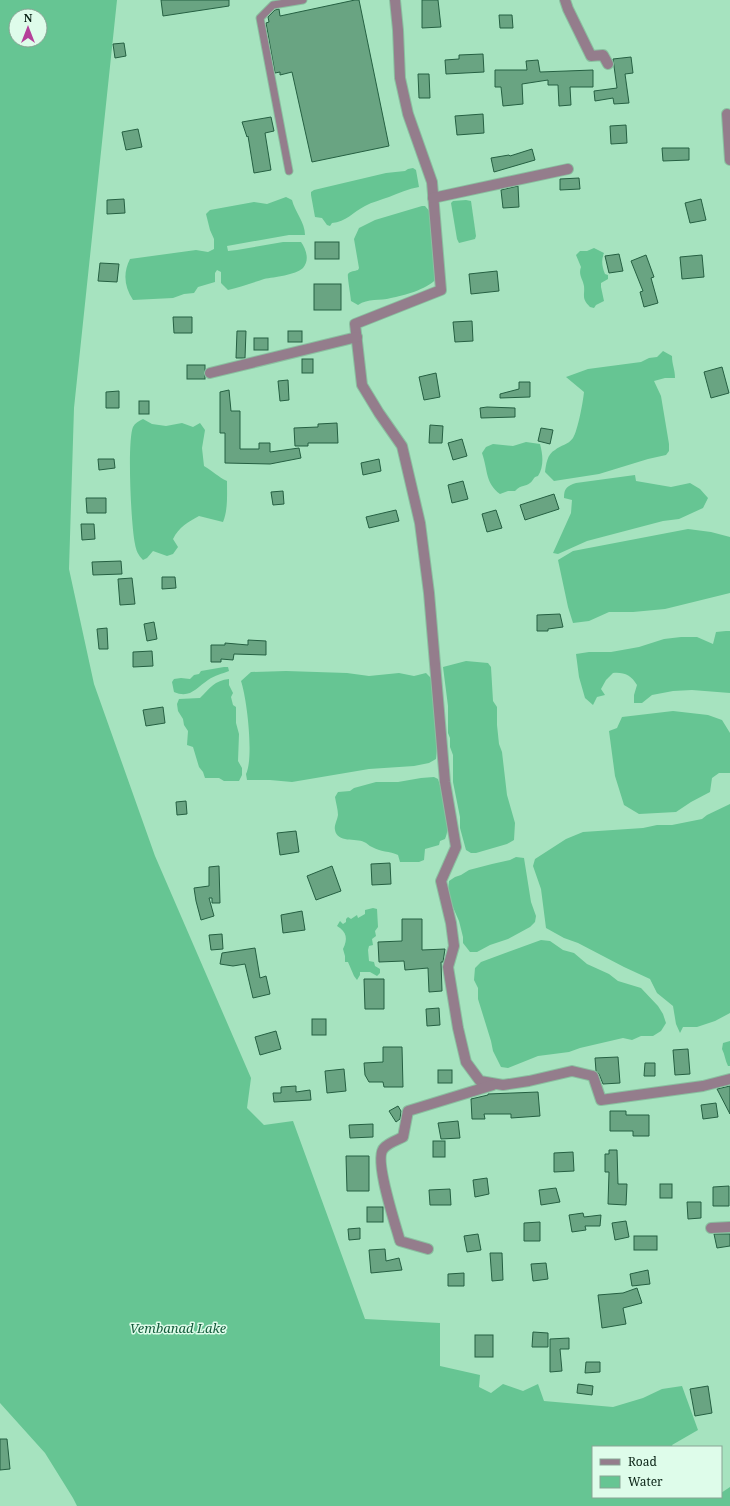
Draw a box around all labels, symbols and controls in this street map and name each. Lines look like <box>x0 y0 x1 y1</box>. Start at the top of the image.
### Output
north arrow <box>8 8 48 48</box>
text: N <box>24 10 33 25</box>
water label: Vembanad Lake <box>130 1319 227 1337</box>
legend <box>592 1446 722 1498</box>
text: Road <box>628 1453 658 1470</box>
text: Water <box>628 1473 663 1490</box>

